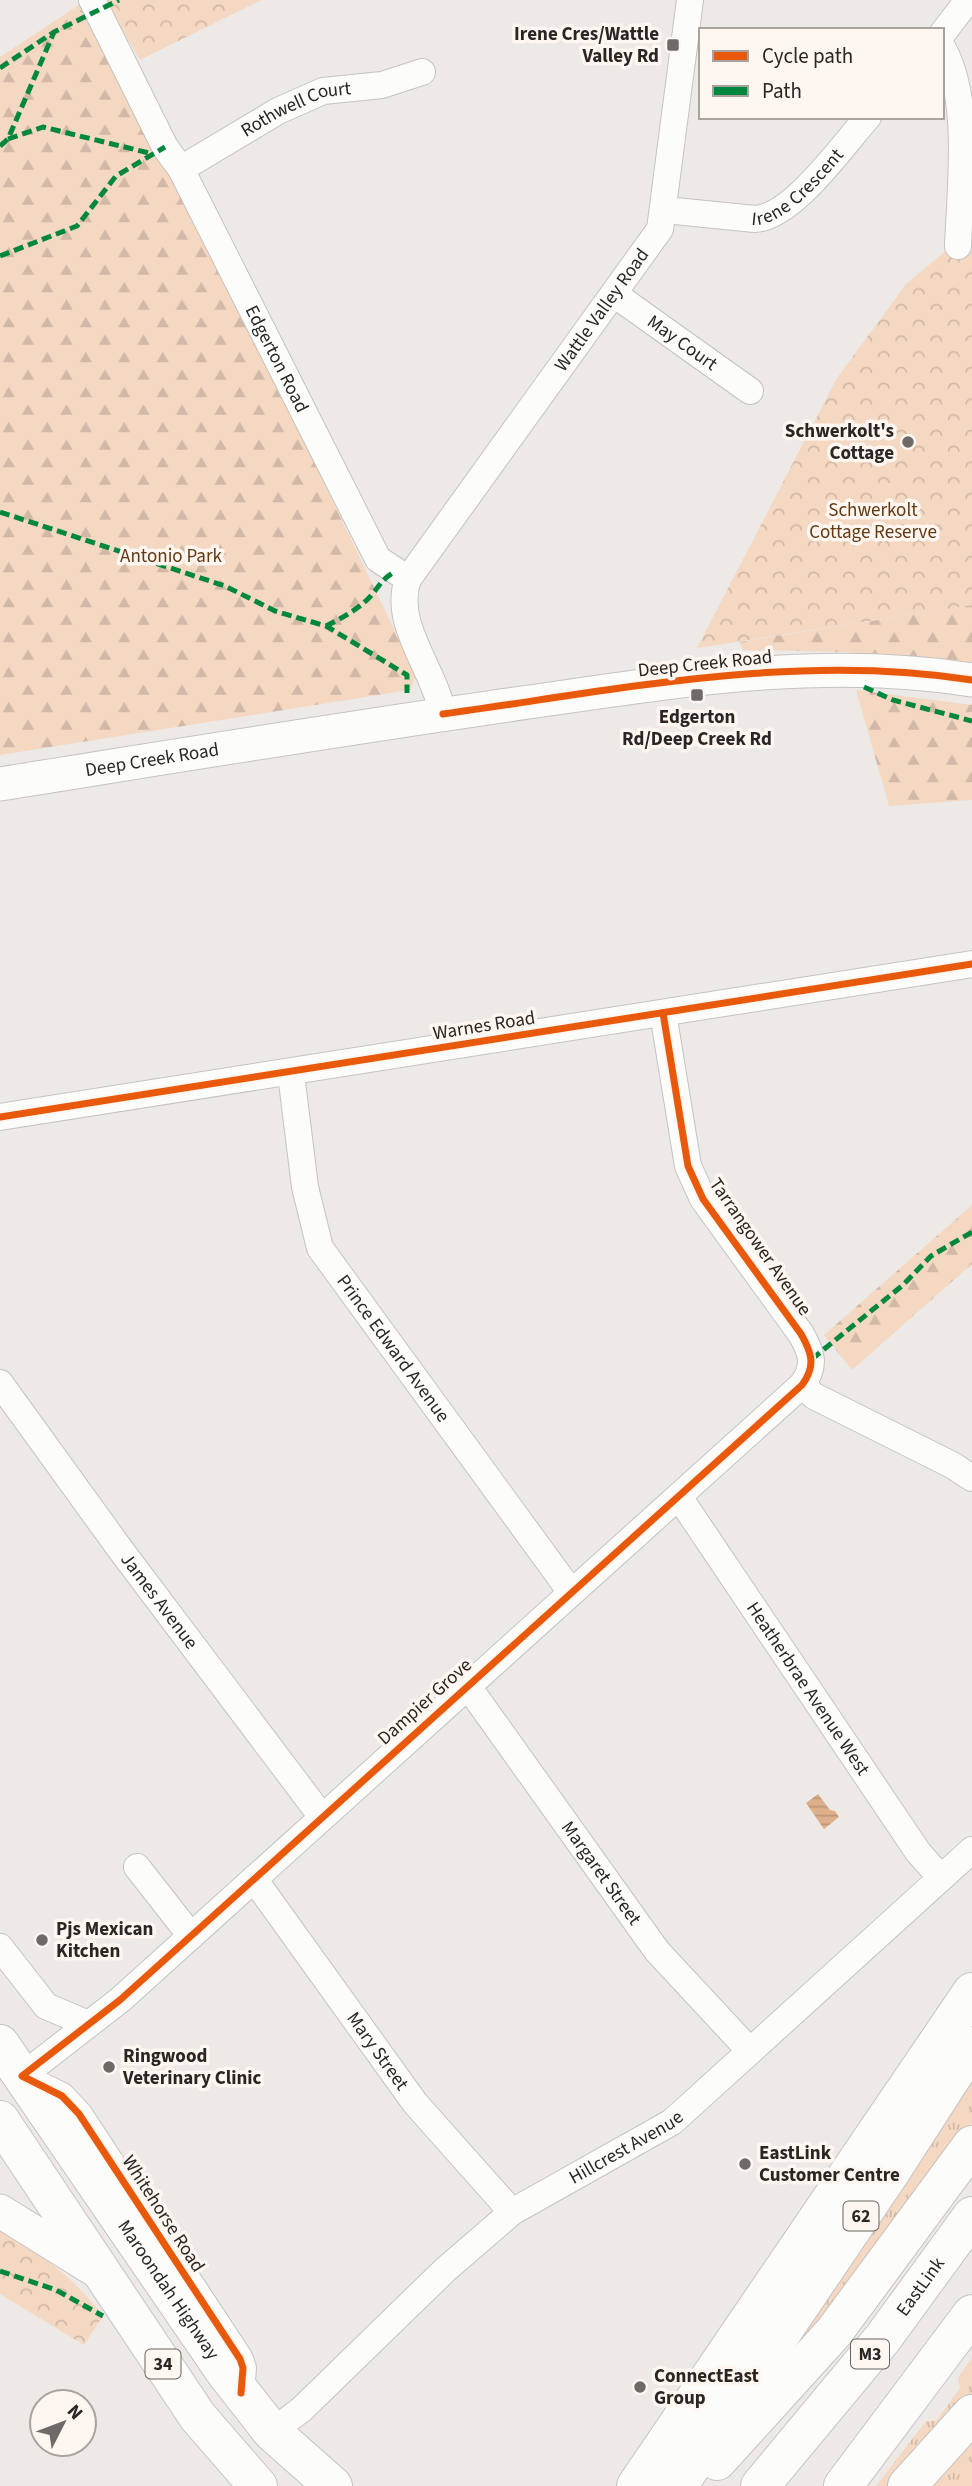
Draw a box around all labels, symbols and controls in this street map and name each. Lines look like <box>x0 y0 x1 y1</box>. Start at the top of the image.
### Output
place label: Irene Cres/Wattle Valley Rd <box>514 21 659 70</box>
legend <box>699 28 944 119</box>
marker: Irene Cres/Wattle Valley Rd <box>665 37 681 53</box>
text: Cycle path <box>762 41 853 71</box>
street label: Rothwell Court <box>236 75 353 144</box>
text: Path <box>762 76 802 106</box>
street label: Irene Crescent <box>750 142 850 233</box>
street label: Wattle Valley Road <box>548 243 655 377</box>
street label: Edgerton Road <box>238 300 315 417</box>
street label: May Court <box>642 308 724 378</box>
place label: Schwerkolt's Cottage <box>785 418 894 467</box>
marker: Schwerkolt's Cottage <box>900 434 916 450</box>
park label: Schwerkolt Cottage Reserve <box>809 497 937 546</box>
park label: Antonio Park <box>120 543 223 570</box>
street label: Deep Creek Road <box>636 644 774 684</box>
marker: Edgerton Rd/Deep Creek Rd <box>689 687 705 703</box>
place label: Edgerton Rd/Deep Creek Rd <box>622 704 772 753</box>
street label: Deep Creek Road <box>83 736 221 784</box>
street label: Warnes Road <box>431 1005 537 1047</box>
street label: Tarrangower Avenue <box>702 1173 818 1321</box>
street label: Prince Edward Avenue <box>330 1269 456 1428</box>
street label: James Avenue <box>114 1547 204 1655</box>
street label: Heatherbrae Avenue West <box>740 1596 876 1781</box>
street label: Dampier Grove <box>372 1652 478 1752</box>
street label: Margaret Street <box>555 1815 648 1931</box>
place label: Pjs Mexican Kitchen <box>56 1916 153 1965</box>
marker: Pjs Mexican Kitchen <box>34 1932 50 1948</box>
street label: Mary Street <box>340 2006 416 2096</box>
place label: Ringwood Veterinary Clinic <box>122 2043 262 2092</box>
marker: Ringwood Veterinary Clinic <box>101 2059 117 2075</box>
street label: Hillcrest Avenue <box>564 2104 690 2191</box>
place label: EastLink Customer Centre <box>759 2140 900 2189</box>
street label: Whitehorse Road <box>115 2150 211 2278</box>
marker: EastLink Customer Centre <box>737 2156 753 2172</box>
road number: 62 <box>844 2202 878 2230</box>
street label: Maroondah Highway <box>111 2214 226 2365</box>
street label: EastLink <box>890 2251 952 2322</box>
road number: M3 <box>851 2340 889 2368</box>
road number: 34 <box>146 2350 180 2378</box>
place label: ConnectEast Group <box>654 2363 759 2412</box>
marker: ConnectEast Group <box>632 2379 648 2395</box>
north arrow <box>28 2388 98 2458</box>
text: N <box>60 2399 89 2426</box>

